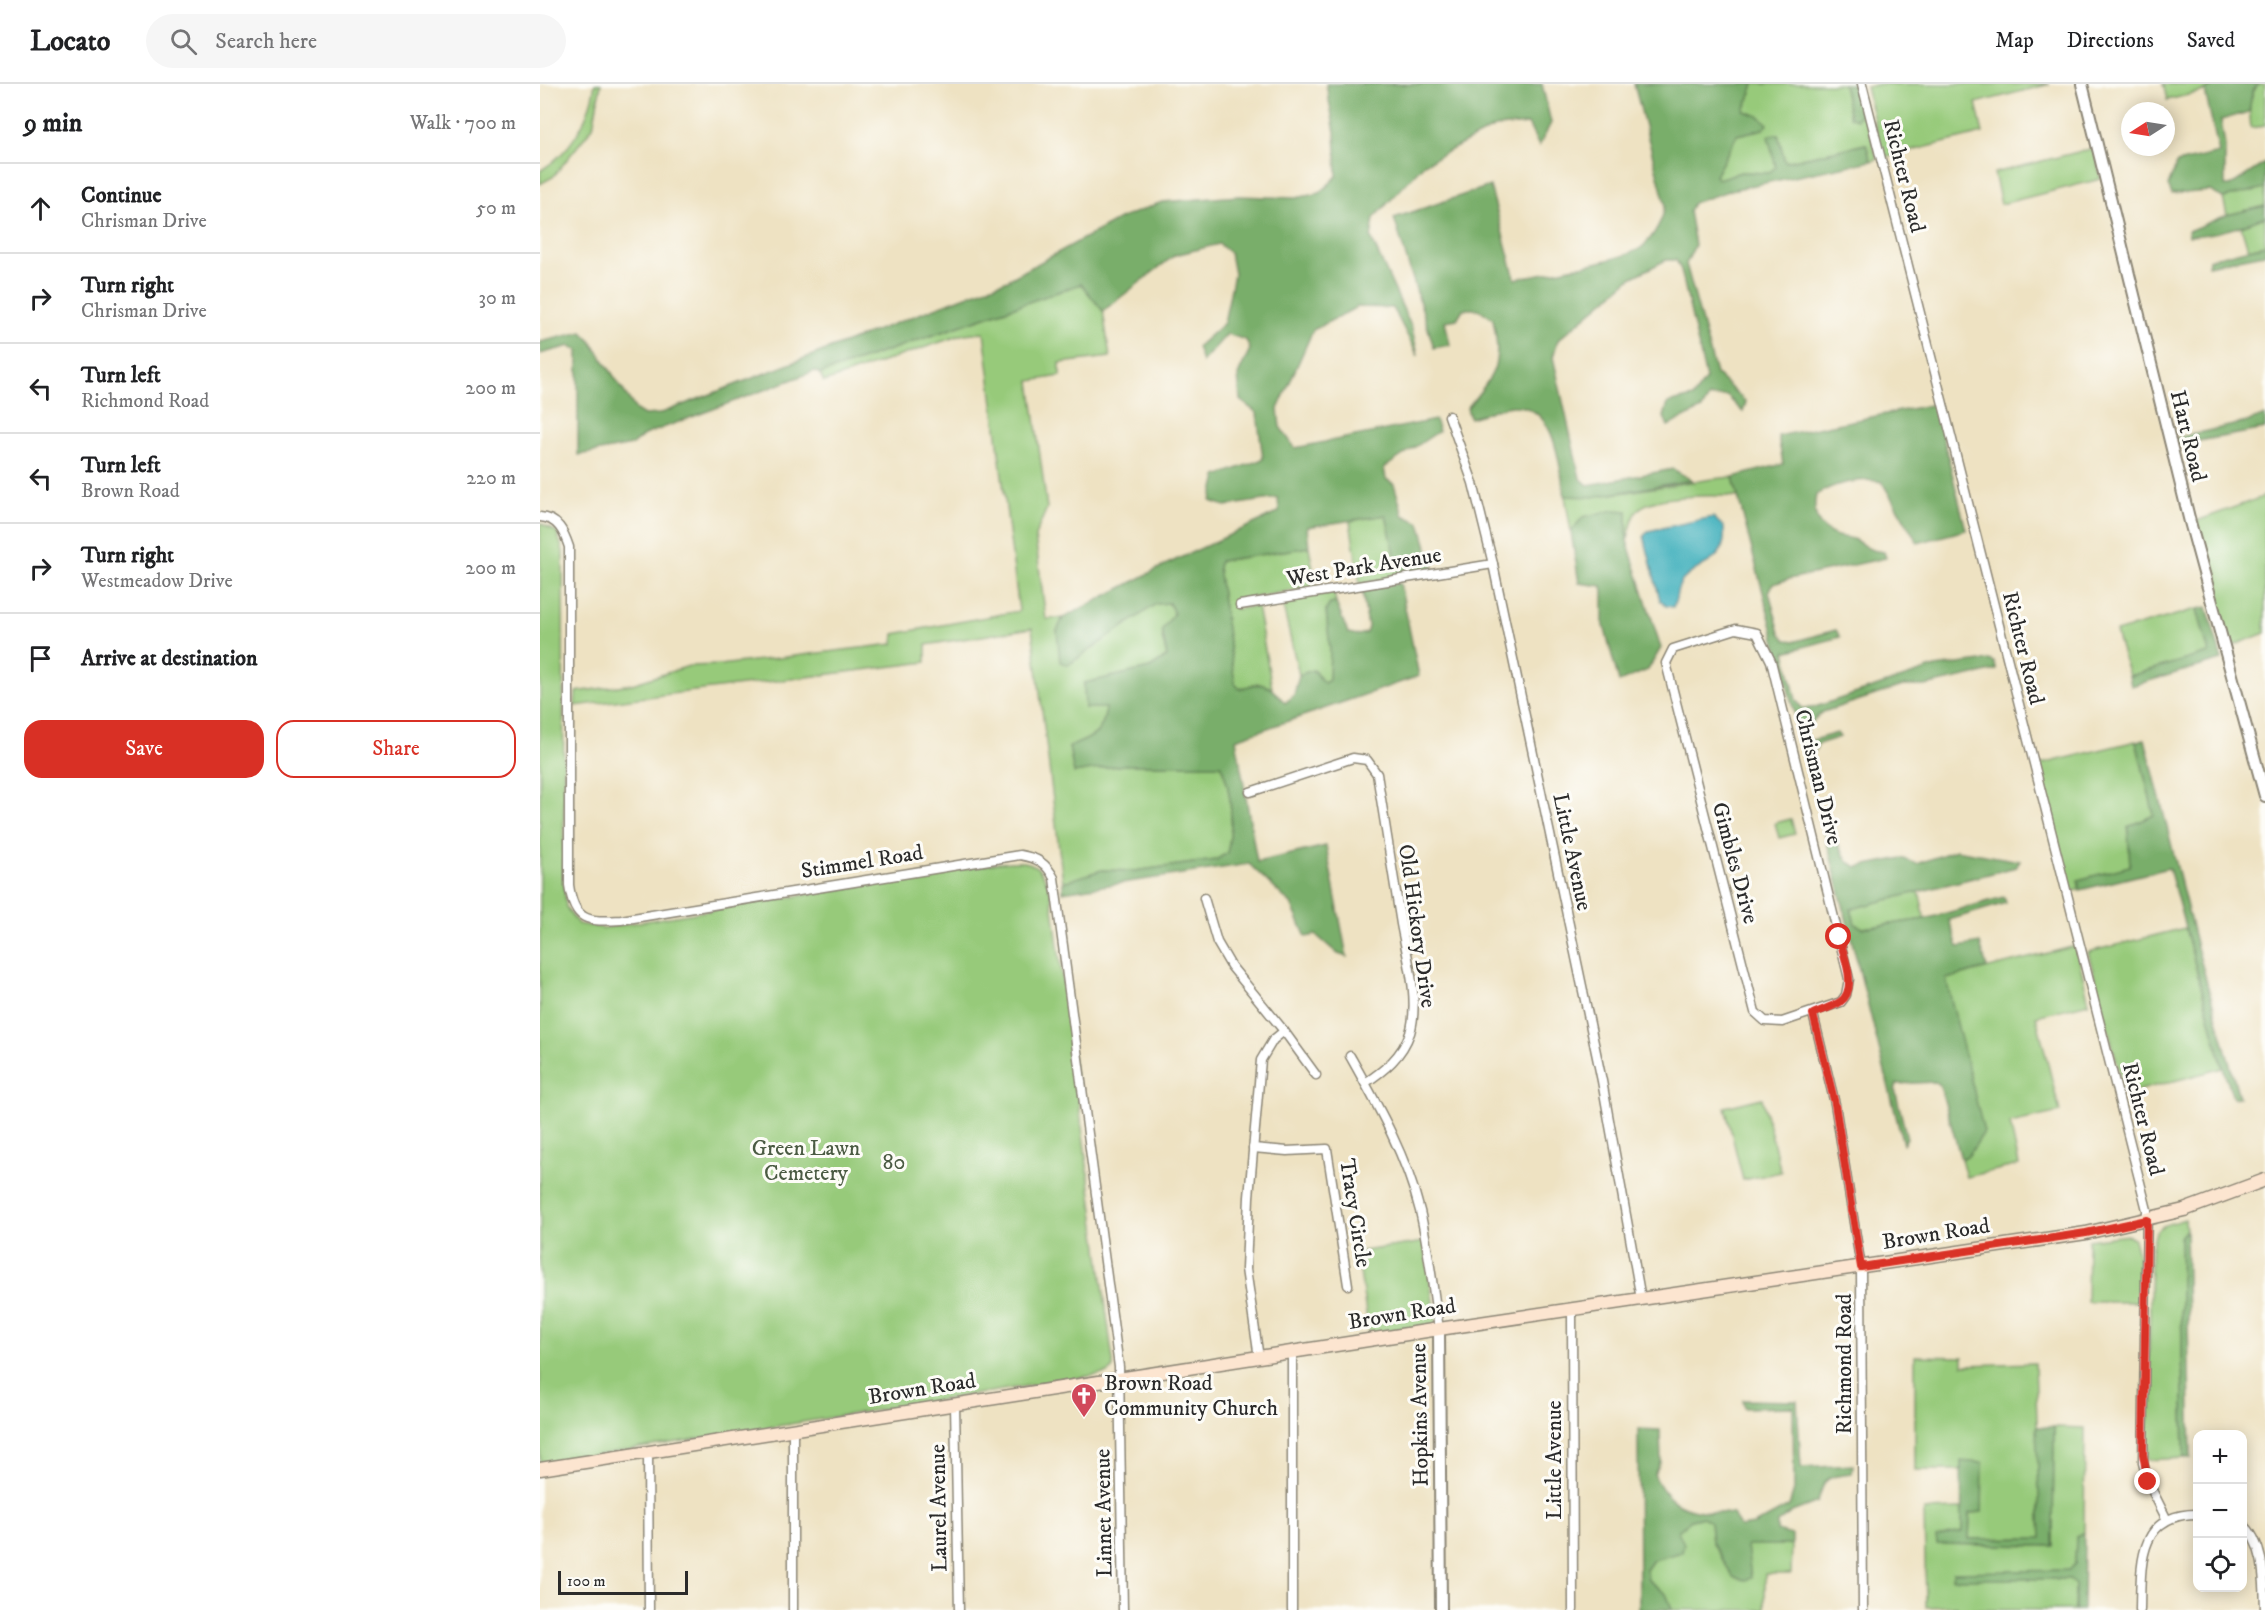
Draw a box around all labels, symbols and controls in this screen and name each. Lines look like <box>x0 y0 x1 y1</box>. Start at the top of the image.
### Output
search box <box>146 14 566 68</box>
text: Locato <box>30 24 110 59</box>
icon: search <box>167 25 200 58</box>
text: Search here <box>215 28 317 55</box>
text: Map <box>1995 28 2034 54</box>
text: Directions <box>2067 28 2154 54</box>
text: Saved <box>2187 28 2235 54</box>
north arrow <box>2121 102 2175 156</box>
text: 9 min <box>24 107 82 140</box>
text: Walk · 700 m <box>410 111 516 136</box>
street label: Richter Road <box>1877 117 1931 235</box>
text: Continue <box>81 182 162 209</box>
icon: ahead <box>24 192 57 225</box>
text: 50 m <box>476 196 516 221</box>
text: Chrisman Drive <box>81 209 207 234</box>
text: Turn right <box>81 272 174 299</box>
icon: right <box>24 282 57 315</box>
text: 30 m <box>478 286 516 311</box>
text: Chrisman Drive <box>81 299 207 324</box>
text: Turn left <box>81 362 161 389</box>
icon: left <box>24 372 57 405</box>
text: 200 m <box>465 376 516 401</box>
street label: Hart Road <box>2164 387 2212 485</box>
text: Richmond Road <box>81 389 209 414</box>
text: Turn left <box>81 452 161 479</box>
icon: left <box>24 462 57 495</box>
text: 220 m <box>466 466 516 491</box>
text: Brown Road <box>81 479 180 504</box>
street label: West Park Avenue <box>1284 541 1443 593</box>
text: Turn right <box>81 542 174 569</box>
icon: right <box>24 552 57 585</box>
text: 200 m <box>465 556 516 581</box>
text: Westmeadow Drive <box>81 569 233 594</box>
street label: Richter Road <box>1996 589 2050 707</box>
icon: arrive <box>24 642 57 675</box>
text: Arrive at destination <box>81 645 258 672</box>
street label: Chrisman Drive <box>1788 707 1848 847</box>
button: Save <box>24 720 264 778</box>
button: Share <box>276 720 516 778</box>
street label: Little Avenue <box>1546 791 1598 913</box>
street label: Gimbles Drive <box>1706 799 1764 927</box>
street label: Stimmel Road <box>799 839 925 885</box>
street label: Old Hickory Drive <box>1392 842 1442 1010</box>
route start <box>1825 923 1851 949</box>
street label: Richter Road <box>2116 1060 2170 1178</box>
park label: Green Lawn Cemetery <box>752 1135 861 1187</box>
park label: 80 <box>883 1149 905 1176</box>
street label: Tracy Circle <box>1333 1157 1377 1269</box>
street label: Brown Road <box>1880 1212 1992 1256</box>
street label: Brown Road <box>1346 1292 1458 1336</box>
street label: Richmond Road <box>1831 1293 1858 1435</box>
street label: Hopkins Avenue <box>1405 1343 1435 1487</box>
street label: Brown Road <box>866 1367 978 1411</box>
place label: Brown Road Community Church <box>1104 1370 1278 1422</box>
church icon: Brown Road Community Church <box>1069 1381 1099 1419</box>
street label: Little Avenue <box>1541 1400 1568 1520</box>
map controls <box>2193 1430 2247 1592</box>
button: + <box>2193 1430 2247 1484</box>
street label: Laurel Avenue <box>924 1444 954 1572</box>
street label: Linnet Avenue <box>1089 1448 1119 1578</box>
route end <box>2134 1468 2160 1494</box>
button: − <box>2193 1484 2247 1538</box>
button: locate <box>2193 1538 2247 1592</box>
scale bar <box>558 1568 688 1596</box>
text: 100 m <box>567 1571 606 1591</box>

